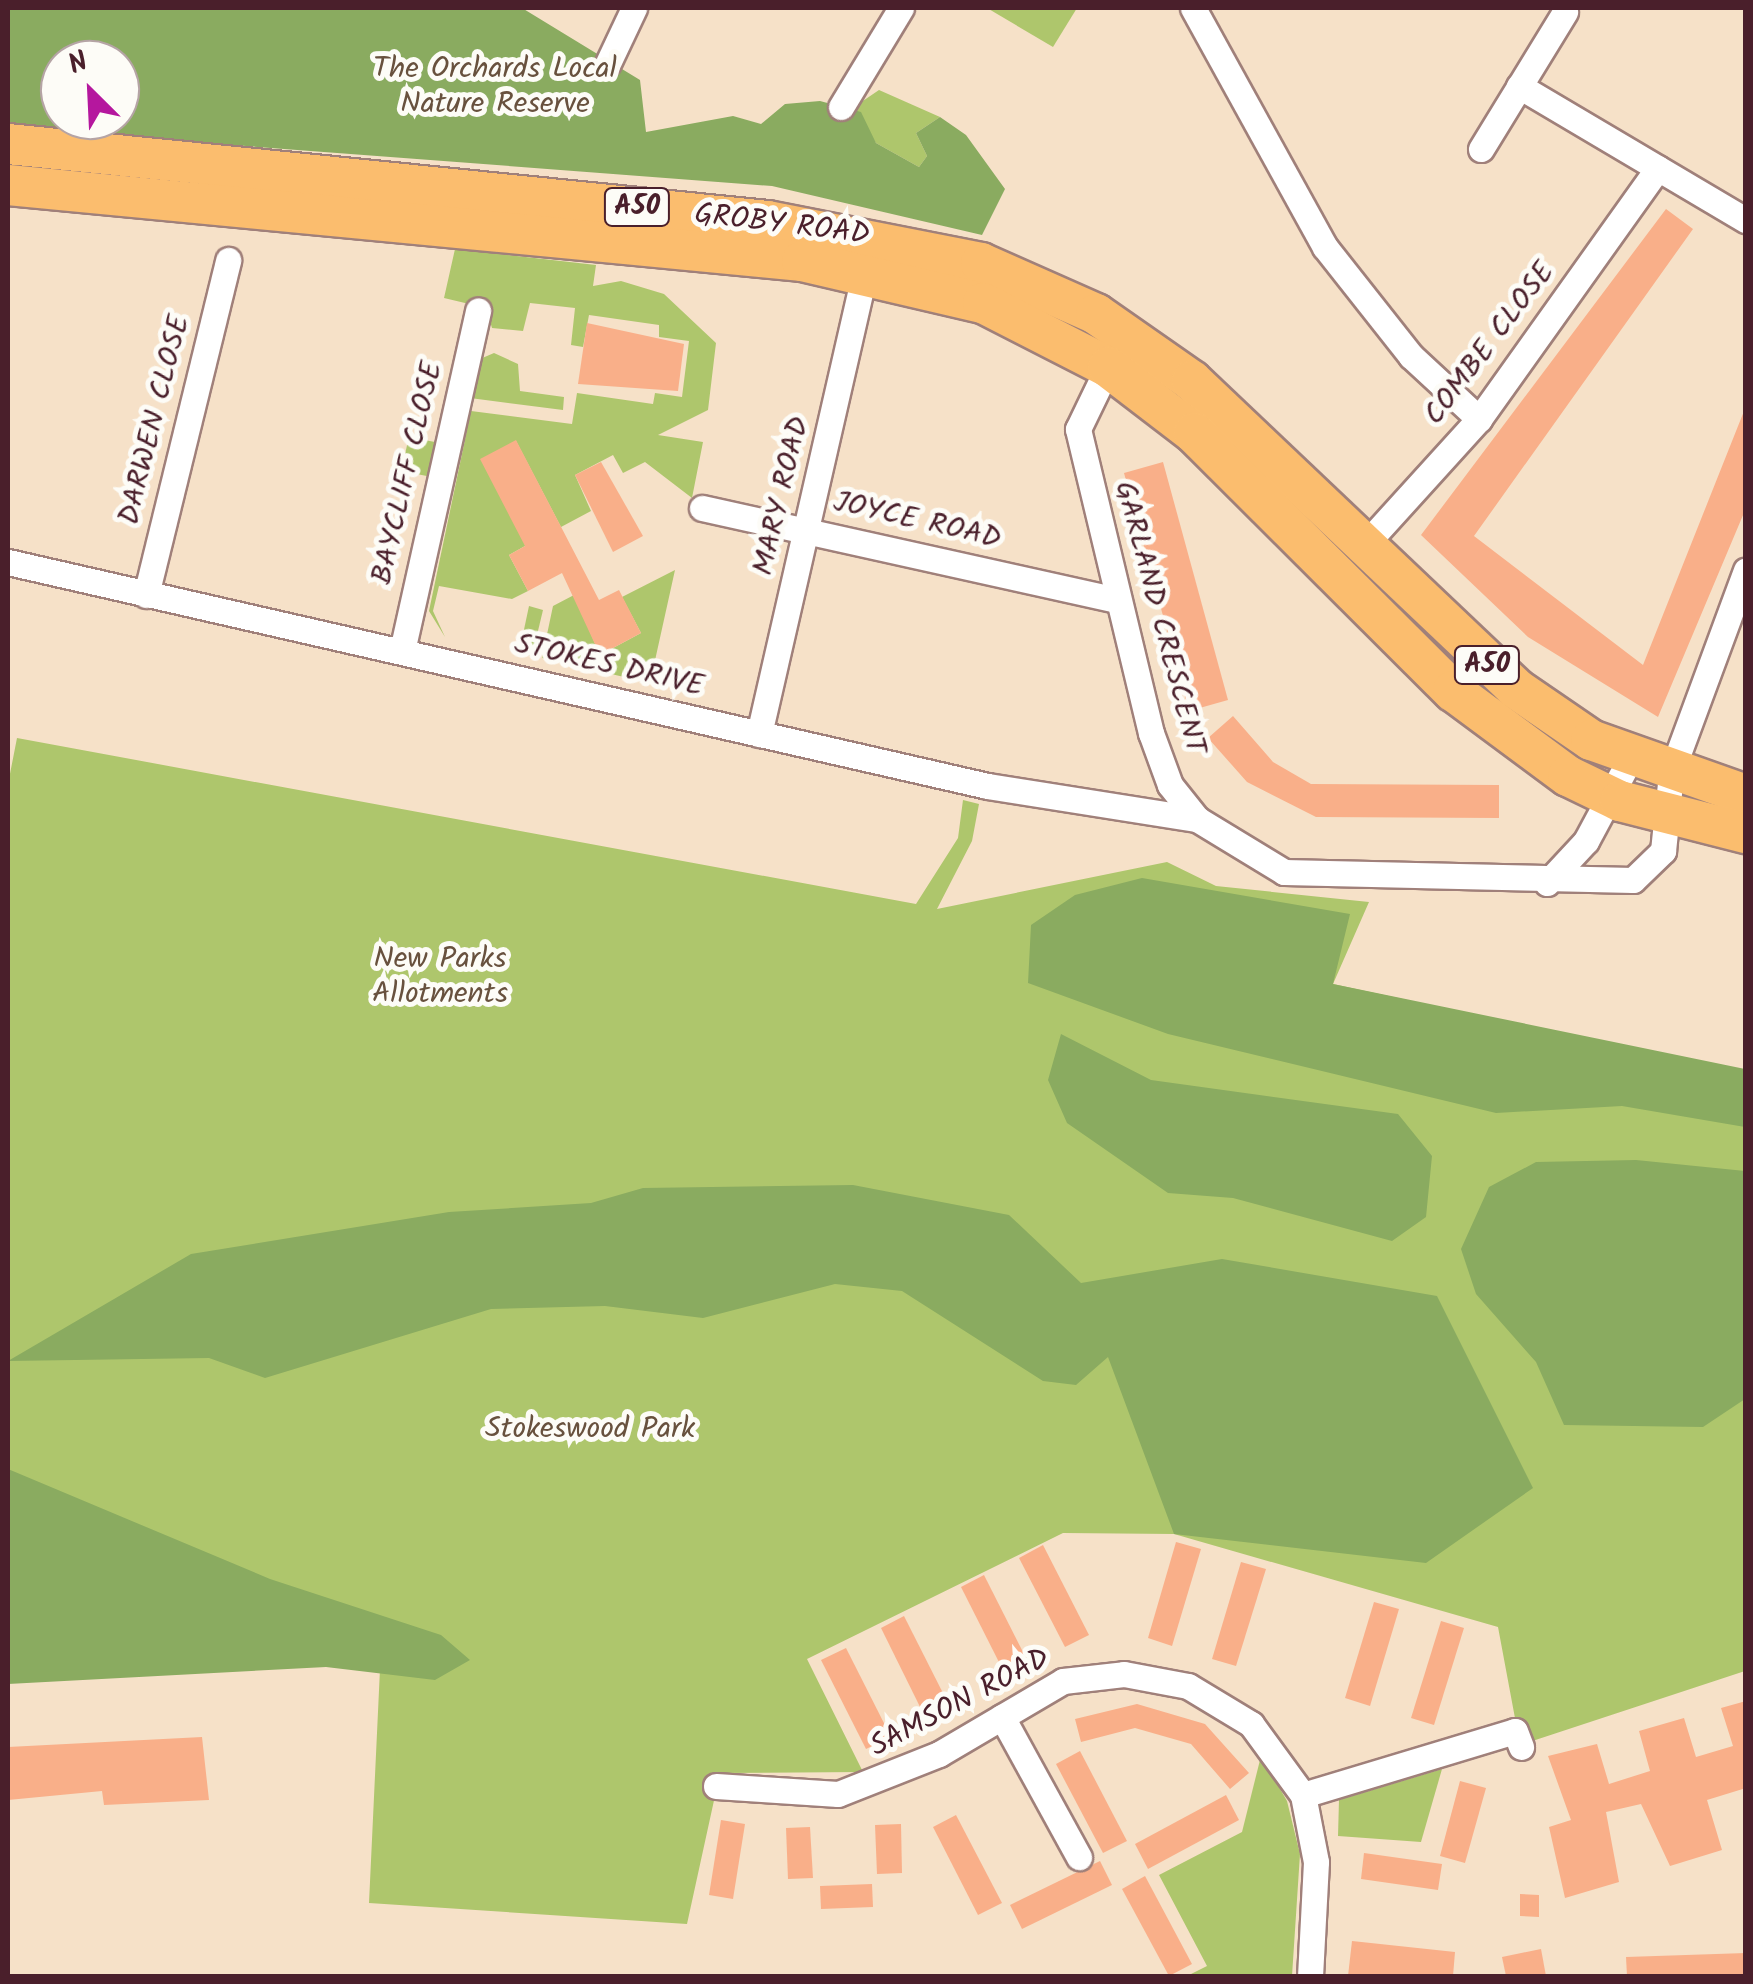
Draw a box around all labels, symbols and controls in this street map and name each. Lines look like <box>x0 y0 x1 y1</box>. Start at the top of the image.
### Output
north arrow <box>40 40 140 140</box>
text: N <box>61 40 96 88</box>
park label: The Orchards Local Nature Reserve <box>373 51 617 122</box>
road number: A50 <box>602 184 672 230</box>
street label: GROBY ROAD <box>692 196 872 254</box>
street label: COMBE CLOSE <box>1417 255 1563 433</box>
street label: DARWEN CLOSE <box>112 311 198 529</box>
street label: BAYCLIFF CLOSE <box>365 358 451 588</box>
street label: MARY ROAD <box>746 413 818 579</box>
street label: GARLAND CRESCENT <box>1105 478 1213 758</box>
street label: JOYCE ROAD <box>830 484 1004 558</box>
street label: STOKES DRIVE <box>511 627 707 705</box>
road number: A50 <box>1452 642 1522 688</box>
park label: New Parks Allotments <box>372 941 508 1012</box>
park label: Stokeswood Park <box>485 1411 695 1447</box>
street label: SAMSON ROAD <box>864 1641 1056 1765</box>

